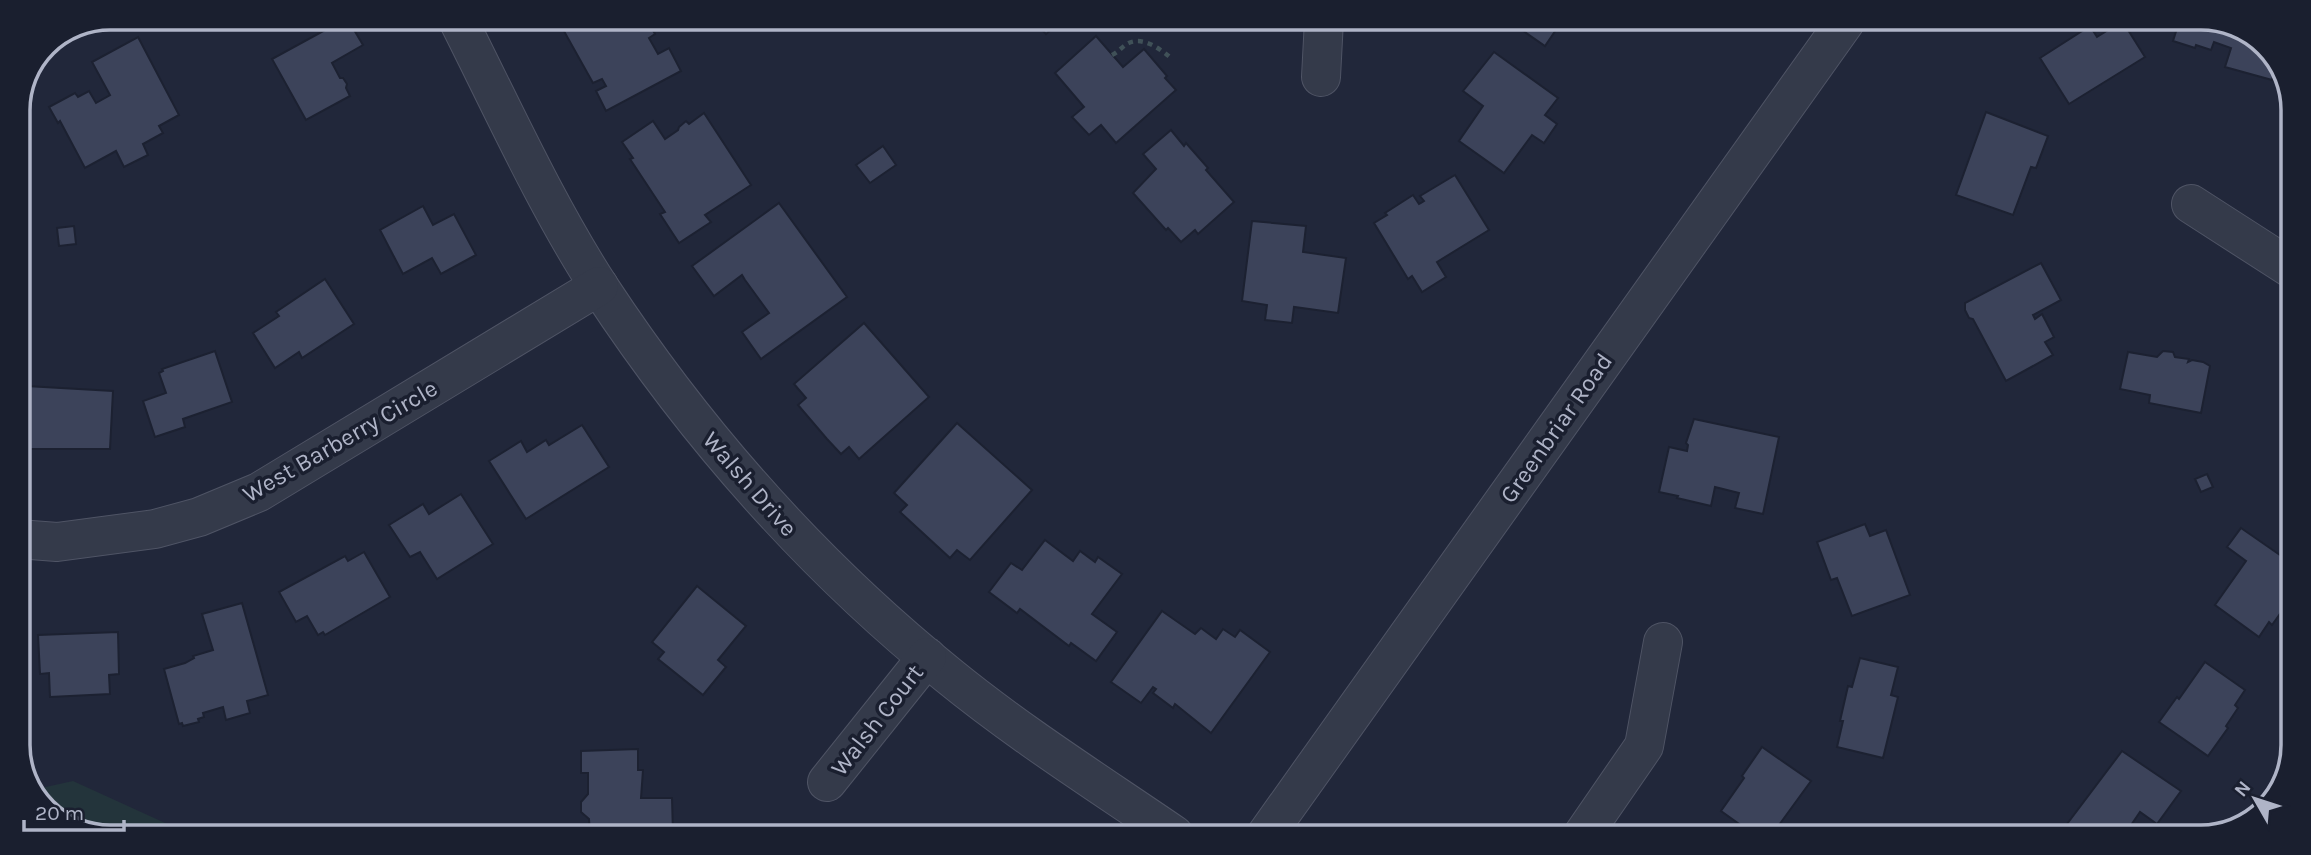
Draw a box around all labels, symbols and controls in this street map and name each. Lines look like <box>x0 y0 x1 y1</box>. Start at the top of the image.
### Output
street label: Greenbriar Road <box>1494 348 1618 508</box>
street label: West Barberry Circle <box>238 374 442 508</box>
street label: Walsh Drive <box>697 426 803 542</box>
street label: Walsh Court <box>825 659 929 781</box>
north arrow <box>2220 764 2290 834</box>
text: N <box>2230 777 2255 801</box>
scale bar <box>24 788 124 832</box>
text: 20 m <box>35 801 84 825</box>

